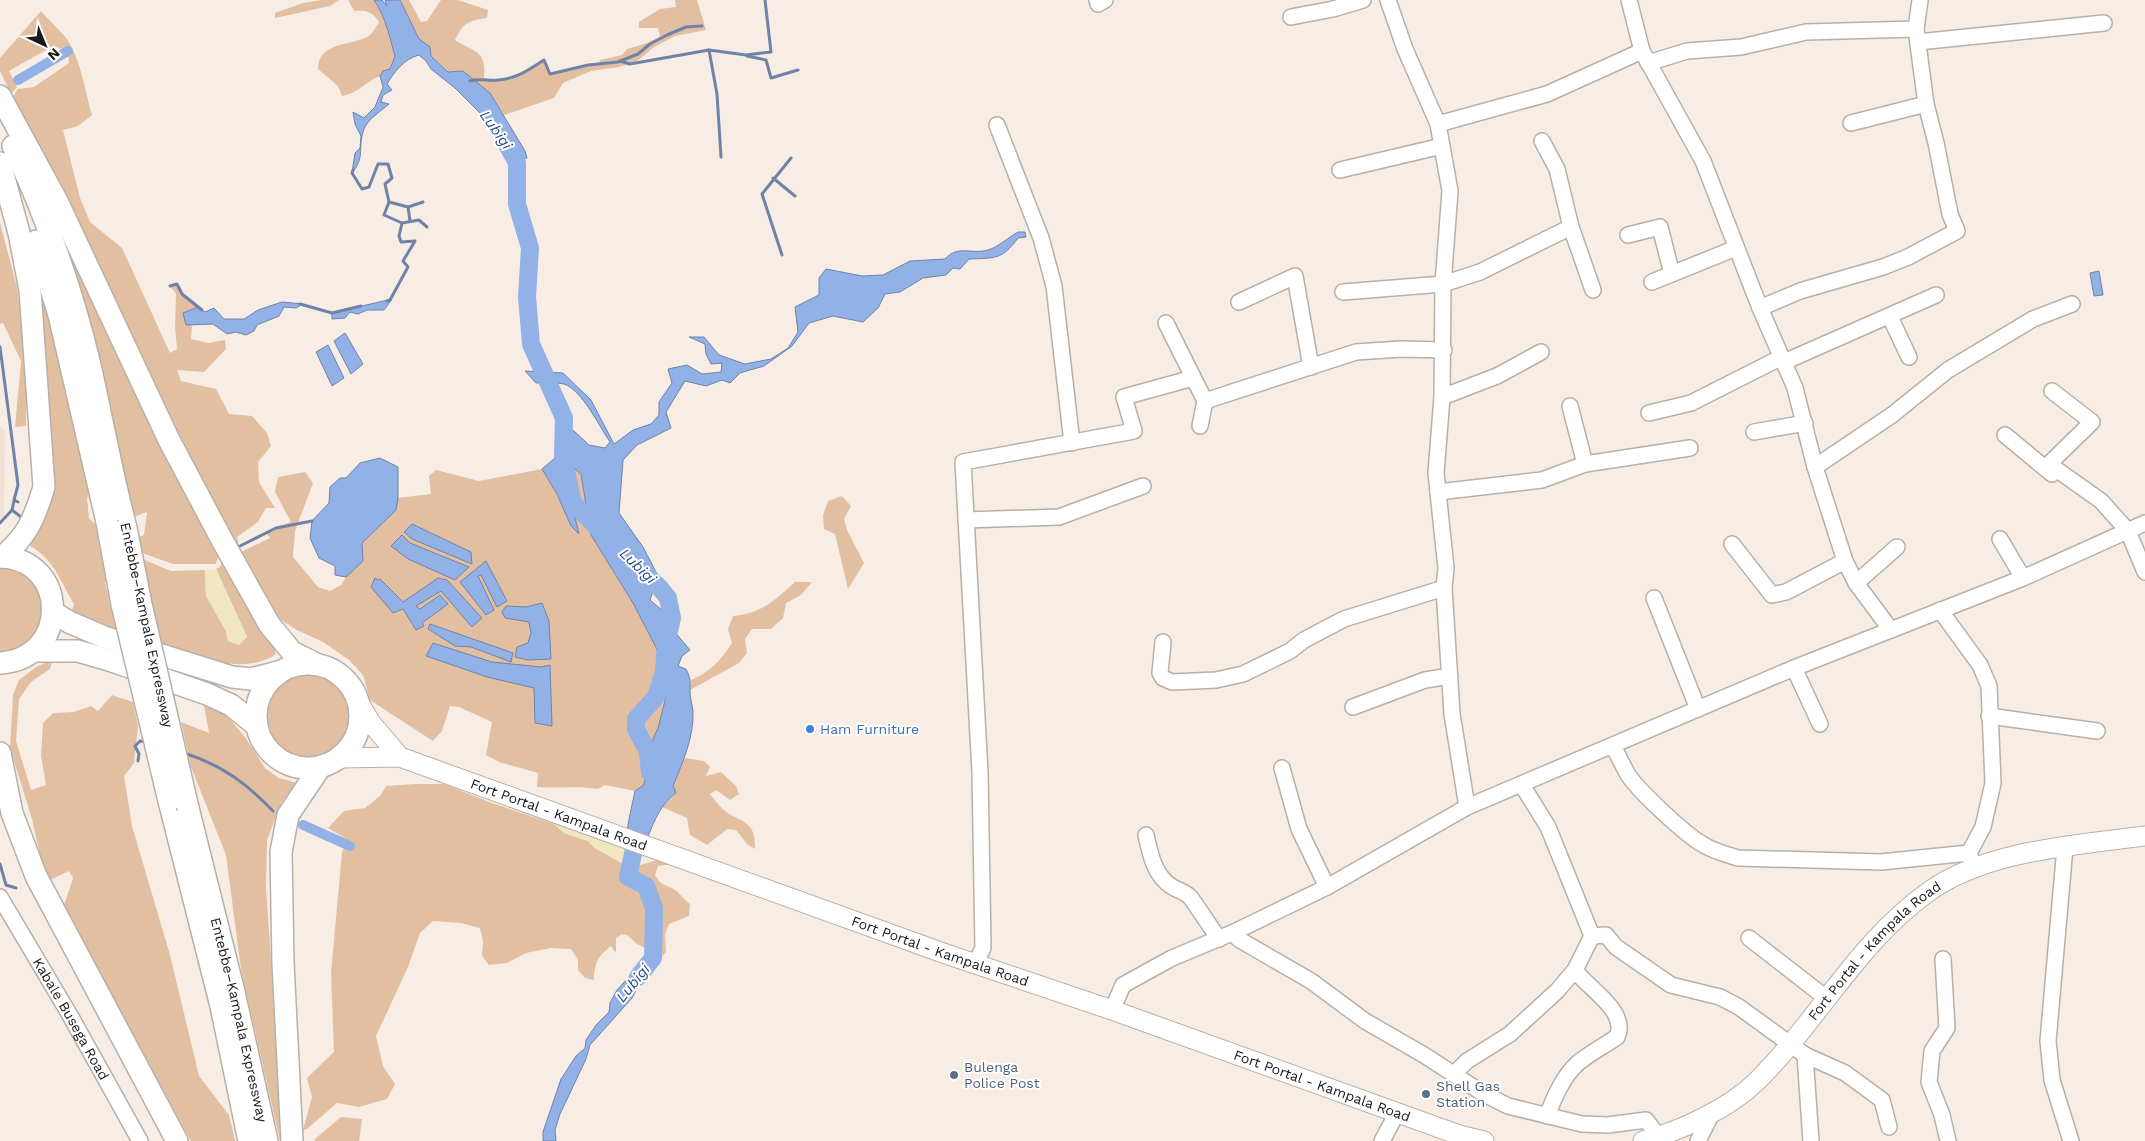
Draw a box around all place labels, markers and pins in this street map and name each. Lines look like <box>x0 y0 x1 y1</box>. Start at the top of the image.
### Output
place label: Ham Furniture <box>820 721 919 737</box>
marker: Ham Furniture <box>804 723 816 735</box>
place label: Bulenga Police Post <box>964 1059 1040 1091</box>
marker: Bulenga Police Post <box>948 1069 960 1081</box>
place label: Shell Gas Station <box>1436 1078 1500 1110</box>
marker: Shell Gas Station <box>1420 1088 1432 1100</box>

